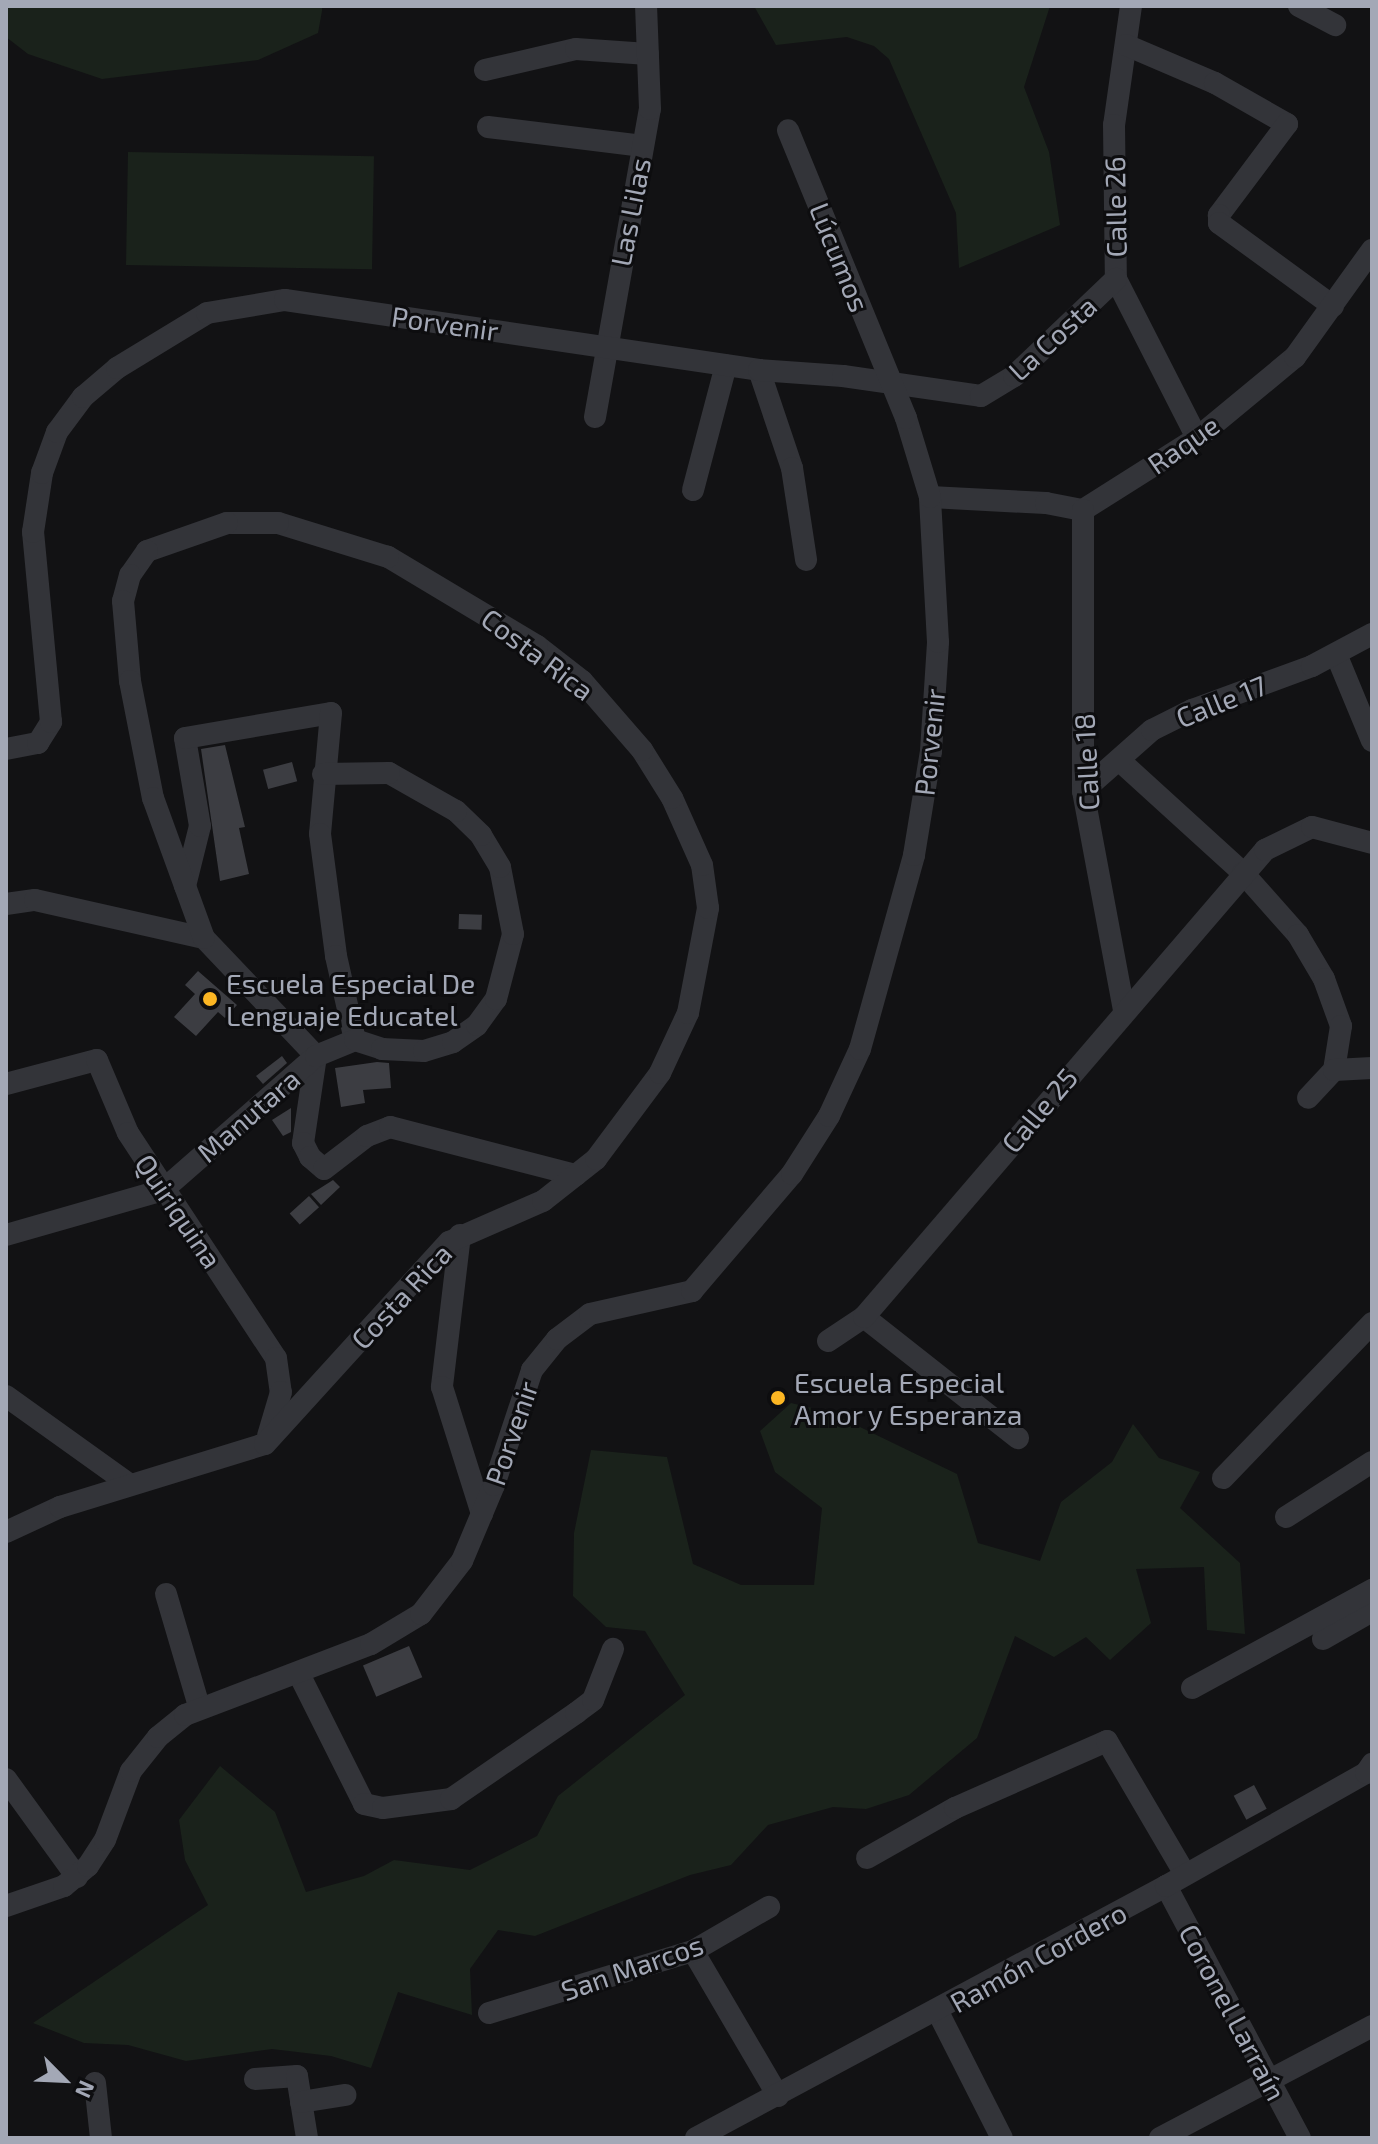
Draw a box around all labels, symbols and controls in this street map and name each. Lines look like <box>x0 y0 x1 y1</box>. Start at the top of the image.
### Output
street label: Las Lilas <box>603 155 657 269</box>
street label: Calle 26 <box>1097 156 1133 258</box>
street label: Lúcumos <box>803 198 877 316</box>
street label: La Costa <box>1001 289 1103 387</box>
street label: Porvenir <box>389 299 501 347</box>
street label: Raque <box>1141 407 1225 481</box>
street label: Costa Rica <box>475 601 601 707</box>
street label: Calle 17 <box>1171 668 1271 734</box>
street label: Porvenir <box>907 687 951 797</box>
street label: Calle 18 <box>1067 712 1105 812</box>
place label: Escuela Especial De Lenguaje Educatel <box>226 966 476 1032</box>
marker: Escuela Especial De Lenguaje Educatel <box>201 990 219 1008</box>
street label: Manutara <box>190 1061 306 1169</box>
street label: Calle 25 <box>994 1061 1084 1159</box>
street label: Quiriquina <box>129 1148 229 1274</box>
street label: Costa Rica <box>344 1236 458 1356</box>
place label: Escuela Especial Amor y Esperanza <box>794 1365 1024 1431</box>
street label: Porvenir <box>478 1377 544 1489</box>
marker: Escuela Especial Amor y Esperanza <box>769 1389 787 1407</box>
street label: Ramón Cordero <box>944 1895 1132 2019</box>
street label: Coronel Larraín <box>1172 1918 1294 2106</box>
street label: San Marcos <box>557 1927 707 2007</box>
north arrow <box>24 2040 104 2120</box>
text: N <box>71 2077 101 2102</box>

